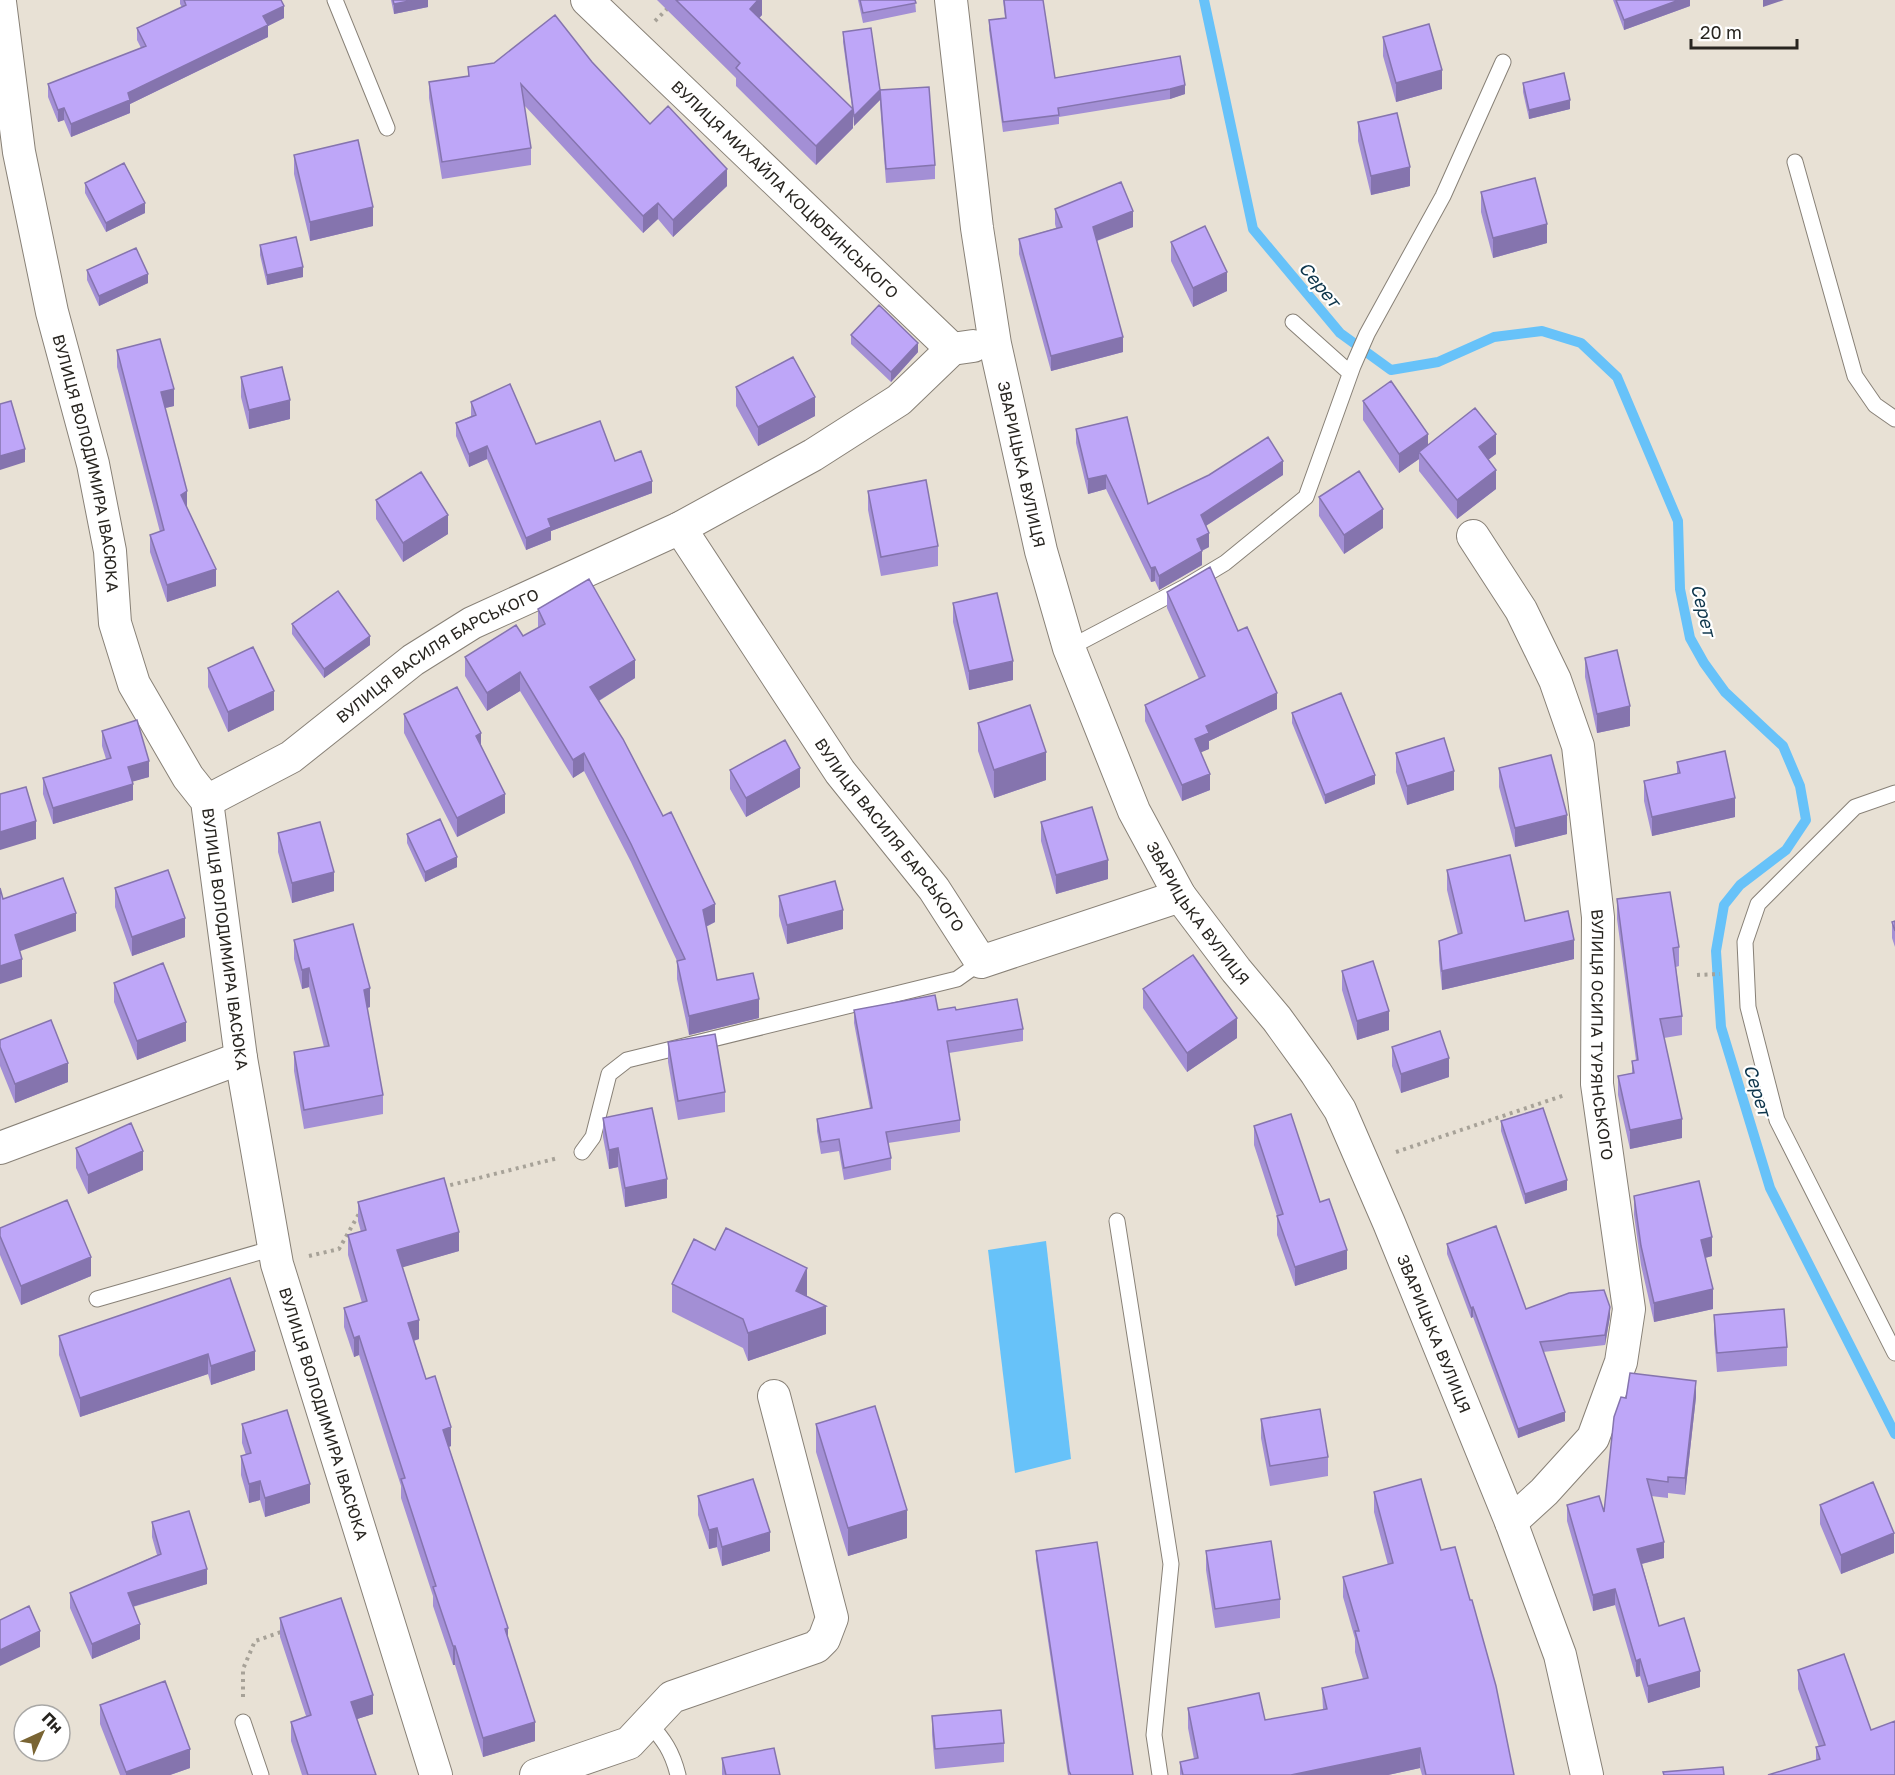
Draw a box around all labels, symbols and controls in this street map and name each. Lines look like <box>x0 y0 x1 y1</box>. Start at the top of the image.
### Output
scale bar <box>1691 12 1798 50</box>
text: 20 m <box>1700 21 1742 43</box>
street label: ВУЛИЦЯ МИХАЙЛА КОЦЮБИНСЬКОГО <box>667 76 903 303</box>
water label: Серет <box>1295 257 1347 313</box>
street label: ВУЛИЦЯ ВОЛОДИМИРА ІВАСЮКА <box>48 332 123 593</box>
street label: ЗВАРИЦЬКА ВУЛИЦЯ <box>994 379 1050 549</box>
water label: Серет <box>1687 582 1722 640</box>
street label: ВУЛИЦЯ ВАСИЛЯ БАРСЬКОГО <box>332 584 542 727</box>
street label: ВУЛИЦЯ ВАСИЛЯ БАРСЬКОГО <box>811 734 969 935</box>
street label: ВУЛИЦЯ ВОЛОДИМИРА ІВАСЮКА <box>198 807 253 1072</box>
street label: ЗВАРИЦЬКА ВУЛИЦЯ <box>1142 838 1254 989</box>
street label: ВУЛИЦЯ ОСИПА ТУРЯНСЬКОГО <box>1587 908 1618 1162</box>
water label: Серет <box>1740 1062 1777 1121</box>
street label: ЗВАРИЦЬКА ВУЛИЦЯ <box>1393 1251 1475 1416</box>
street label: ВУЛИЦЯ ВОЛОДИМИРА ІВАСЮКА <box>275 1285 372 1543</box>
north arrow <box>12 1703 72 1763</box>
text: Пн <box>38 1708 67 1737</box>

